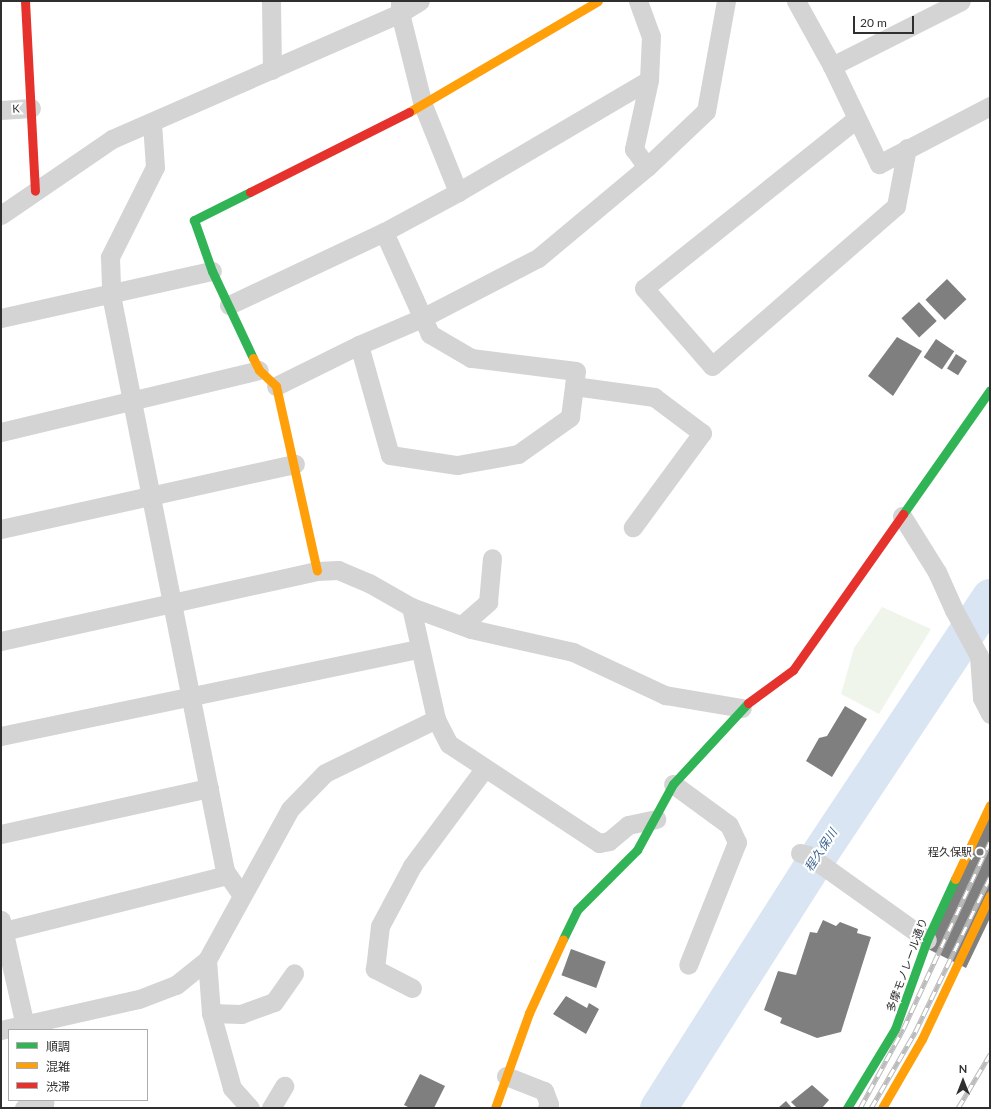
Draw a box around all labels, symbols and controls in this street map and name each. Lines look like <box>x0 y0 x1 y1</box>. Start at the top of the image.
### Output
scale bar <box>855 8 916 34</box>
text: 20 m <box>860 15 887 30</box>
street label: K <box>12 102 20 116</box>
water label: 程久保川 <box>802 826 840 874</box>
place label: 程久保駅 <box>928 845 972 859</box>
marker: 程久保駅 <box>975 847 985 857</box>
street label: 多摩モノレール通り <box>884 916 930 1014</box>
legend <box>8 1029 148 1101</box>
text: 順調 <box>46 1039 70 1054</box>
text: 混雑 <box>46 1059 70 1074</box>
north arrow <box>943 1061 983 1101</box>
text: N <box>959 1062 967 1075</box>
text: 渋滞 <box>46 1079 70 1094</box>

